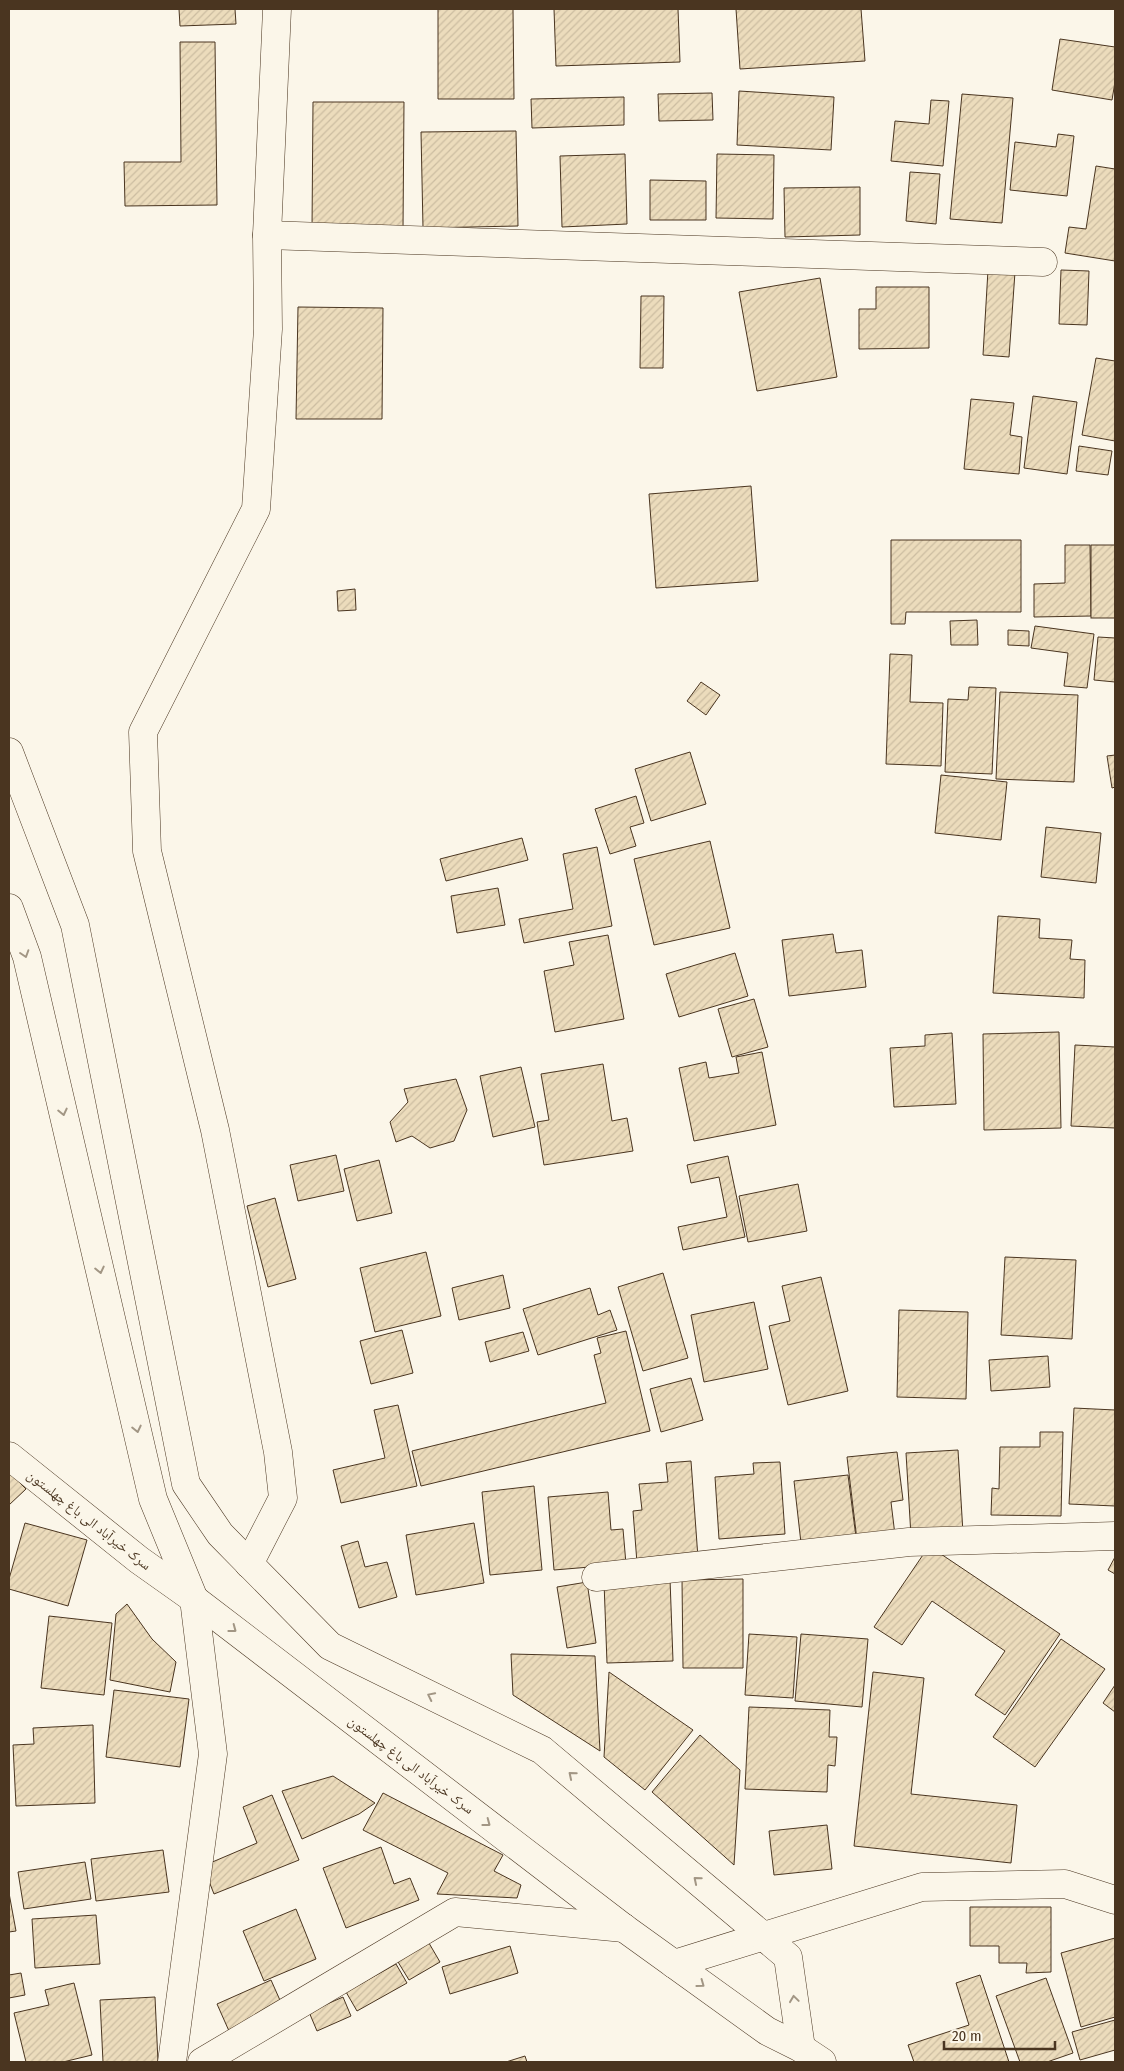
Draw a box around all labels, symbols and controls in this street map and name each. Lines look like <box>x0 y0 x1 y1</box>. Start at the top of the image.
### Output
one-way arrow <box>20 949 30 958</box>
one-way arrow <box>57 1108 68 1117</box>
one-way arrow <box>94 1266 105 1275</box>
one-way arrow <box>131 1424 142 1433</box>
street label: سرک خیرآباد الی باغ چهلستون <box>23 1466 154 1575</box>
one-way arrow <box>227 1623 236 1631</box>
one-way arrow <box>428 1692 437 1702</box>
street label: سرک خیرآباد الی باغ چهلستون <box>344 1712 477 1819</box>
one-way arrow <box>569 1772 578 1781</box>
one-way arrow <box>481 1817 491 1826</box>
one-way arrow <box>693 1876 702 1885</box>
one-way arrow <box>695 1978 705 1987</box>
one-way arrow <box>789 1995 800 2003</box>
scale bar <box>944 2018 1055 2050</box>
text: 20 m <box>952 2027 982 2045</box>

